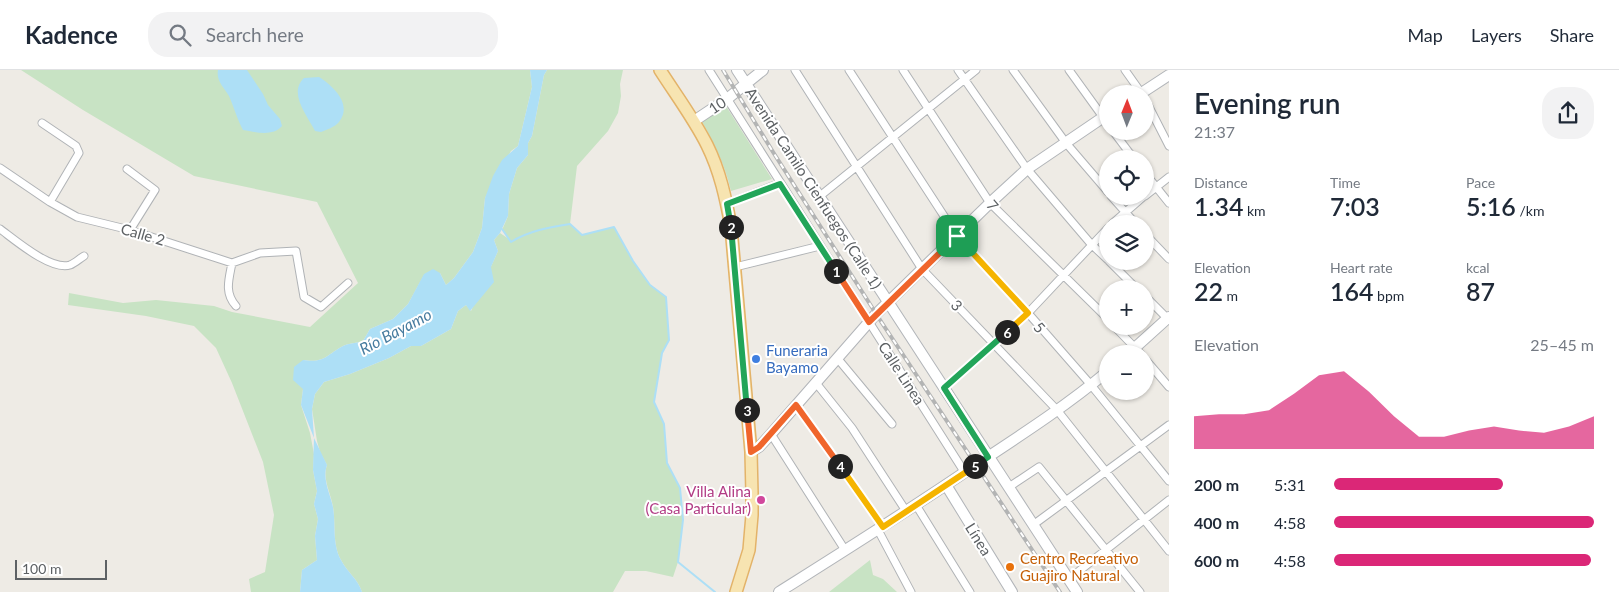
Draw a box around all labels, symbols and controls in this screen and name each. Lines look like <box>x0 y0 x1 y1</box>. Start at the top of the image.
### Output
search box <box>148 12 498 57</box>
text: Kadence <box>25 20 118 49</box>
icon: search <box>166 21 194 49</box>
text: Search here <box>206 23 304 46</box>
text: Map <box>1407 24 1443 46</box>
text: Layers <box>1471 24 1522 46</box>
text: Share <box>1550 24 1594 46</box>
street label: Avenida Camilo Cienfuegos (Calle 1) <box>742 84 886 292</box>
north arrow <box>1099 85 1154 140</box>
map controls <box>1099 85 1154 400</box>
text: Evening run <box>1194 86 1340 120</box>
button: share <box>1542 87 1594 139</box>
street label: 10 <box>705 93 729 117</box>
text: 21:37 <box>1194 122 1235 141</box>
button: locate <box>1099 150 1154 205</box>
text: Distance <box>1194 174 1248 191</box>
text: Time <box>1330 174 1361 191</box>
text: Pace <box>1466 174 1495 191</box>
text: 1.34 <box>1194 191 1243 221</box>
text: 7:03 <box>1330 191 1380 221</box>
text: 5:16 <box>1466 191 1516 221</box>
street label: 7 <box>983 196 1003 214</box>
text: km <box>1243 202 1266 219</box>
text: /km <box>1516 202 1544 219</box>
pin: 2 <box>718 214 744 240</box>
pin <box>936 215 978 257</box>
button: layers <box>1099 215 1154 270</box>
street label: Calle 2 <box>119 219 167 249</box>
text: 2 <box>727 219 736 236</box>
icon: arrive <box>943 222 971 250</box>
pin: 1 <box>824 258 848 284</box>
text: Elevation <box>1194 259 1251 276</box>
text: Heart rate <box>1330 259 1393 276</box>
text: kcal <box>1466 259 1490 276</box>
text: 22 <box>1194 276 1223 306</box>
text: 164 <box>1330 276 1374 306</box>
text: 87 <box>1466 276 1495 306</box>
button: + <box>1099 280 1154 335</box>
text: m <box>1223 287 1238 304</box>
text: bpm <box>1374 287 1404 304</box>
street label: 3 <box>948 296 966 314</box>
water label: Río Bayamo <box>356 304 434 358</box>
street label: 5 <box>1030 318 1050 336</box>
pin: 6 <box>994 320 1020 344</box>
text: 6 <box>1003 324 1012 341</box>
text: Elevation <box>1194 335 1259 354</box>
text: 25–45 m <box>1530 335 1594 354</box>
street label: Calle Linea <box>875 338 929 408</box>
place label: Funeraria Bayamo <box>766 341 828 376</box>
button: − <box>1099 345 1154 400</box>
marker: Funeraria Bayamo <box>750 353 762 365</box>
pin: 3 <box>734 398 760 422</box>
text: 3 <box>743 402 752 419</box>
pin: 4 <box>828 454 852 478</box>
pin: 5 <box>962 454 988 478</box>
text: 4 <box>836 458 845 475</box>
text: 5 <box>971 458 980 475</box>
text: 200 m <box>1194 475 1239 494</box>
text: 5:31 <box>1274 475 1306 494</box>
place label: Villa Alina (Casa Particular) <box>645 482 751 517</box>
marker: Villa Alina (Casa Particular) <box>755 494 767 506</box>
text: 400 m <box>1194 513 1239 532</box>
text: 4:58 <box>1274 513 1306 532</box>
street label: Línea <box>962 519 996 559</box>
place label: Centro Recreativo Guajiro Natural <box>1020 549 1139 584</box>
text: 600 m <box>1194 551 1239 570</box>
text: 4:58 <box>1274 551 1306 570</box>
scale bar <box>15 557 108 580</box>
text: 100 m <box>22 560 61 577</box>
marker: Centro Recreativo Guajiro Natural <box>1004 561 1016 573</box>

